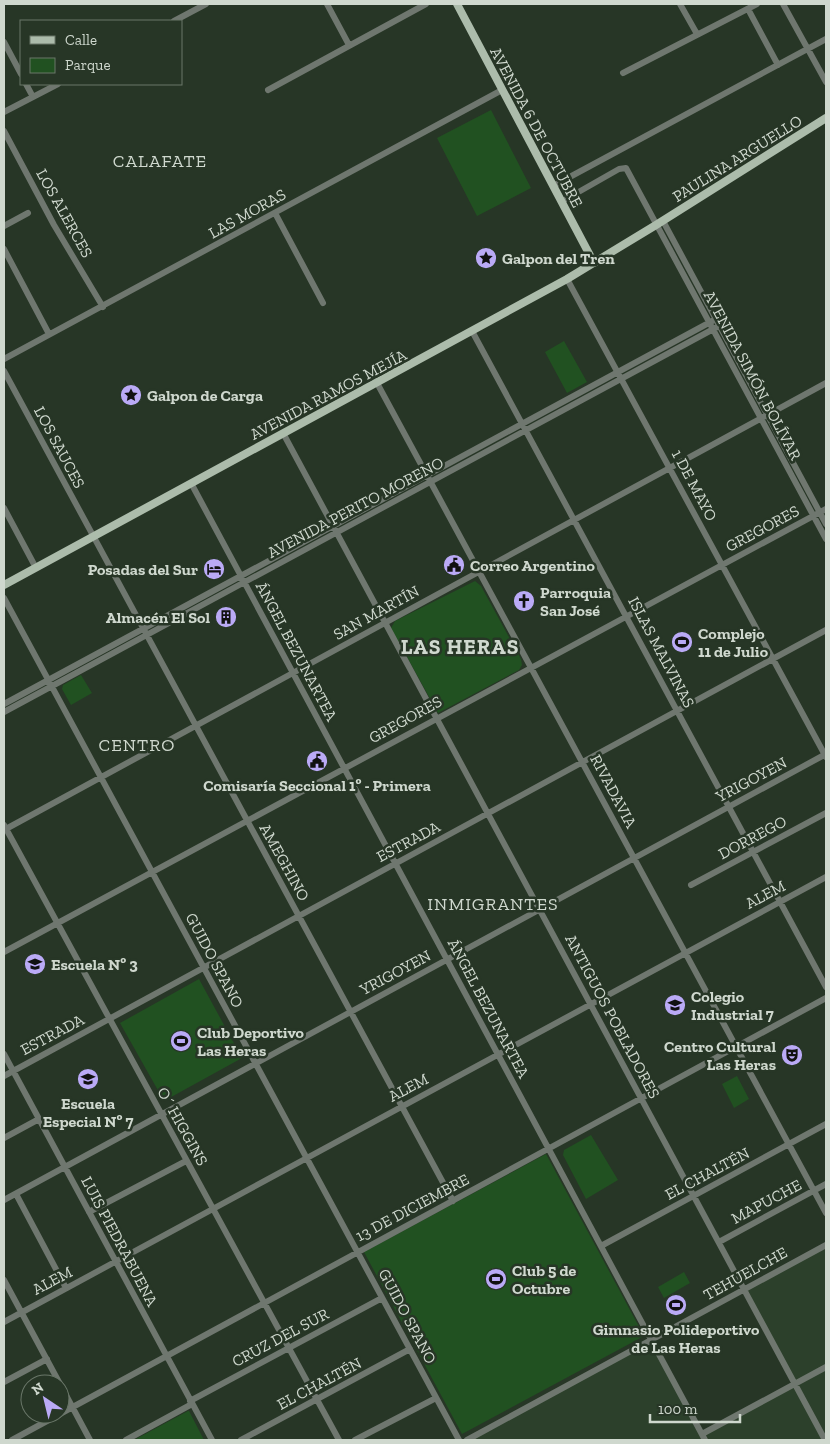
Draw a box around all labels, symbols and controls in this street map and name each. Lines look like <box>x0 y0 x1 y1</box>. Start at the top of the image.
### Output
legend <box>20 20 182 85</box>
text: Calle <box>65 31 97 49</box>
street label: AVENIDA 6 DE OCTUBRE <box>486 44 587 211</box>
text: Parque <box>65 56 111 74</box>
street label: PAULINA ARGUELLO <box>669 111 806 206</box>
district label: CALAFATE <box>113 150 207 172</box>
street label: LOS ALERCES <box>32 166 97 261</box>
street label: LAS MORAS <box>205 184 289 242</box>
place icon: Galpon del Tren <box>474 246 498 270</box>
place label: Galpon del Tren <box>502 249 615 268</box>
street label: AVENIDA SIMÓN BOLÍVAR <box>700 287 805 463</box>
street label: AVENIDA RAMOS MEJÍA <box>247 345 410 444</box>
place icon: Galpon de Carga <box>119 383 143 407</box>
place label: Galpon de Carga <box>147 386 263 405</box>
street label: LOS SAUCES <box>30 403 89 491</box>
street label: 1 DE MAYO <box>668 446 721 524</box>
street label: AVENIDA PERITO MORENO <box>264 453 447 562</box>
street label: GREGORES <box>722 501 802 556</box>
public building icon: Correo Argentino <box>442 553 466 577</box>
place label: Correo Argentino <box>470 556 595 575</box>
hotel icon: Posadas del Sur <box>202 557 226 581</box>
place label: Posadas del Sur <box>88 560 198 579</box>
street label: ÁNGEL BEZUNARTEA <box>252 578 342 725</box>
street label: SAN MARTÍN <box>330 581 423 644</box>
place label: Parroquia San José <box>540 583 611 620</box>
church icon: Parroquia San José <box>512 589 536 613</box>
street label: ISLAS MALVINAS <box>624 593 699 711</box>
building icon: Almacén El Sol <box>214 605 238 629</box>
place label: Almacén El Sol <box>106 608 210 627</box>
place label: Complejo 11 de Julio <box>698 624 769 661</box>
sports icon: Complejo 11 de Julio <box>670 630 694 654</box>
district label: LAS HERAS <box>401 634 519 659</box>
street label: GREGORES <box>365 692 445 747</box>
district label: CENTRO <box>99 734 175 756</box>
public building icon: Comisaría Seccional 1º - Primera <box>305 749 329 773</box>
street label: RIVADAVIA <box>586 751 641 832</box>
street label: YRIGOYEN <box>712 753 790 807</box>
place label: Comisaría Seccional 1º - Primera <box>203 776 431 795</box>
street label: DORREGO <box>715 811 790 863</box>
street label: ESTRADA <box>373 816 444 866</box>
street label: AMEGHINO <box>256 820 314 905</box>
street label: ALEM <box>742 876 789 913</box>
district label: INMIGRANTES <box>427 893 559 915</box>
street label: GUIDO SPANO <box>182 909 248 1011</box>
street label: ANTIGUOS POBLADORES <box>561 931 664 1102</box>
street label: ÁNGEL BEZUNARTEA <box>444 935 534 1082</box>
street label: YRIGOYEN <box>356 946 434 1000</box>
school or university icon: Escuela Nº 3 <box>23 952 47 976</box>
place label: Escuela Nº 3 <box>51 955 138 974</box>
place label: Colegio Industrial 7 <box>691 987 774 1024</box>
school or university icon: Colegio Industrial 7 <box>663 993 687 1017</box>
street label: ESTRADA <box>17 1009 88 1059</box>
place label: Club Deportivo Las Heras <box>197 1023 305 1060</box>
sports icon: Club Deportivo Las Heras <box>169 1029 193 1053</box>
place label: Centro Cultural Las Heras <box>664 1037 776 1074</box>
theatre icon: Centro Cultural Las Heras <box>780 1043 804 1067</box>
school or university icon: Escuela Especial Nº 7 <box>76 1067 100 1091</box>
street label: ALEM <box>385 1069 432 1106</box>
street label: O´ HIGGINS <box>153 1084 212 1169</box>
place label: Escuela Especial Nº 7 <box>43 1094 133 1131</box>
street label: EL CHALTÉN <box>662 1143 753 1204</box>
street label: 13 DE DICIEMBRE <box>352 1170 472 1245</box>
street label: LUIS PIEDRABUENA <box>77 1173 162 1310</box>
street label: MAPUCHE <box>728 1175 805 1228</box>
street label: TEHUELCHE <box>700 1243 790 1304</box>
place label: Club 5 de Octubre <box>512 1261 576 1298</box>
street label: ALEM <box>29 1262 76 1299</box>
street label: GUIDO SPANO <box>375 1265 441 1367</box>
sports icon: Club 5 de Octubre <box>484 1267 508 1291</box>
sports icon: Gimnasio Polideportivo de Las Heras <box>664 1293 688 1317</box>
street label: CRUZ DEL SUR <box>229 1304 332 1371</box>
place label: Gimnasio Polideportivo de Las Heras <box>593 1320 760 1357</box>
street label: EL CHALTÉN <box>274 1353 365 1414</box>
north arrow <box>20 1374 70 1424</box>
text: N <box>29 1379 47 1399</box>
scale bar <box>650 1392 740 1424</box>
text: 100 m <box>658 1400 697 1418</box>

